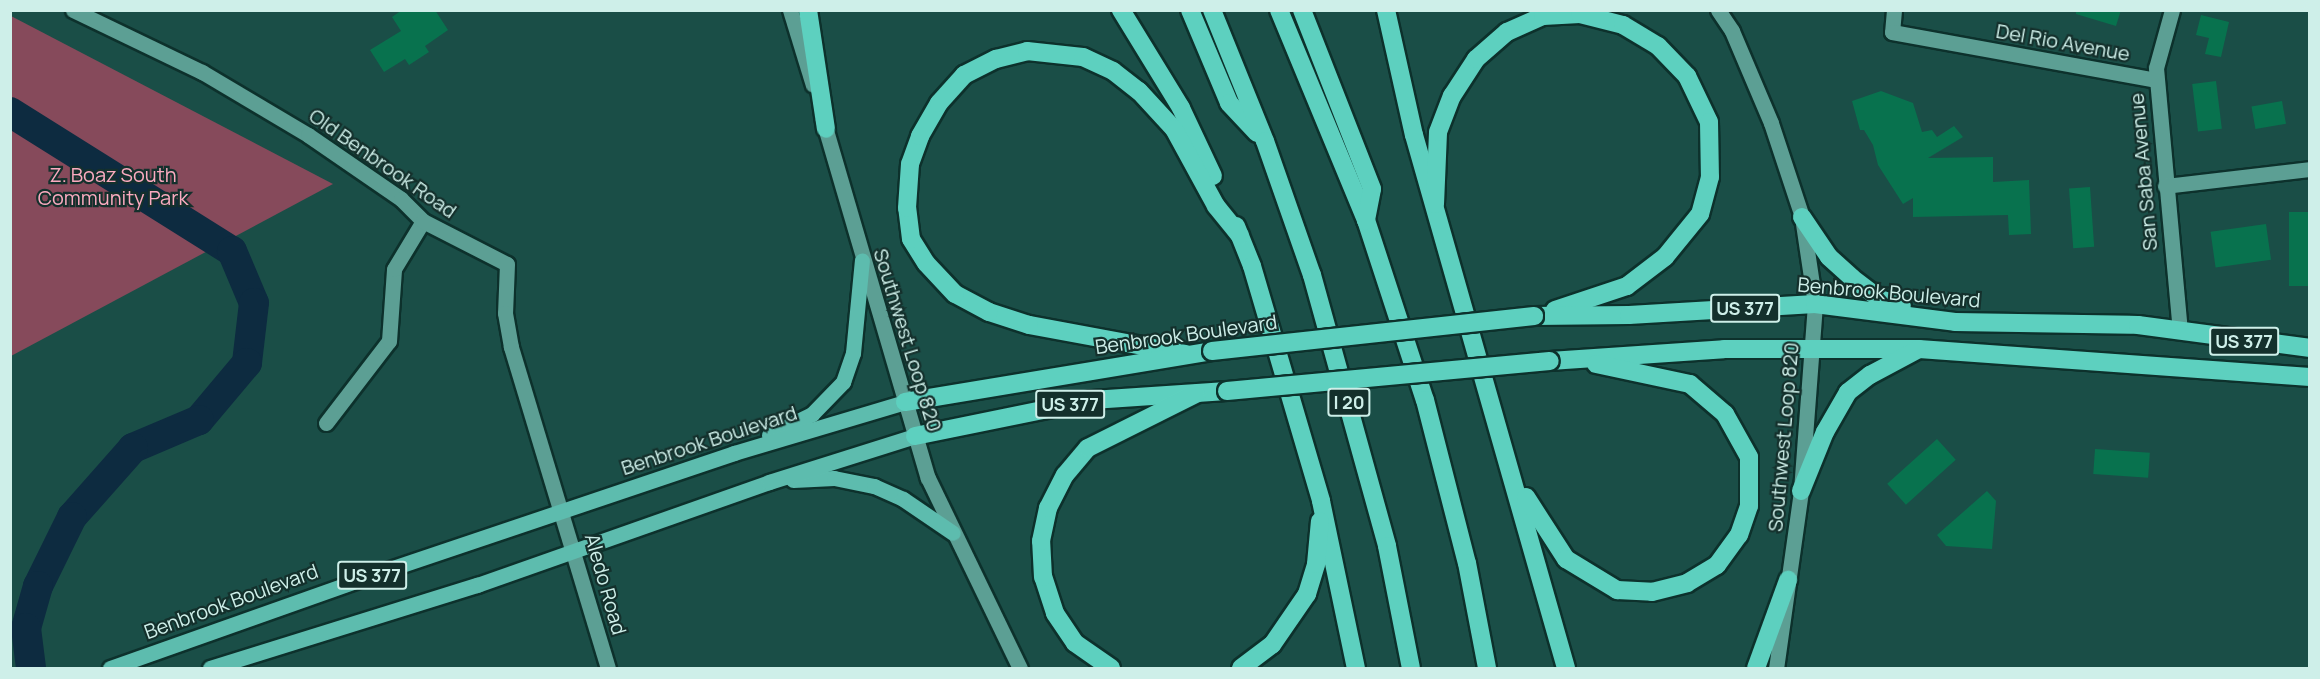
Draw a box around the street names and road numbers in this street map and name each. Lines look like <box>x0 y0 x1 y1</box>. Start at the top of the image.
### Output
street label: Del Rio Avenue <box>1994 18 2132 66</box>
street label: San Saba Avenue <box>2124 92 2162 252</box>
street label: Old Benbrook Road <box>305 103 461 223</box>
street label: Southwest Loop 820 <box>869 246 947 434</box>
street label: Benbrook Boulevard <box>1797 272 1981 312</box>
road number: US 377 <box>1709 293 1781 323</box>
street label: Benbrook Boulevard <box>1094 309 1278 359</box>
road number: US 377 <box>2208 326 2280 356</box>
street label: Southwest Loop 820 <box>1763 341 1803 533</box>
road number: I 20 <box>1326 387 1372 417</box>
road number: US 377 <box>1034 389 1106 419</box>
street label: Benbrook Boulevard <box>618 400 800 480</box>
street label: Aledo Road <box>580 531 632 637</box>
street label: Benbrook Boulevard <box>141 558 321 644</box>
road number: US 377 <box>336 560 408 590</box>

